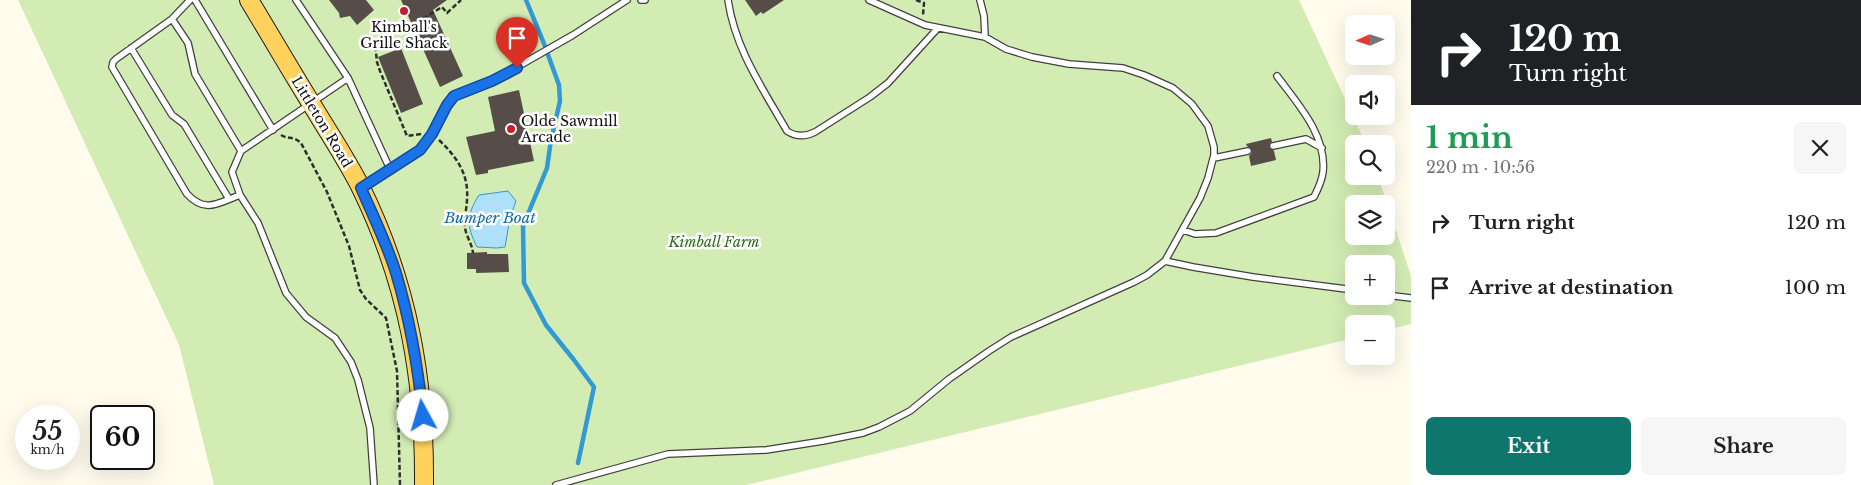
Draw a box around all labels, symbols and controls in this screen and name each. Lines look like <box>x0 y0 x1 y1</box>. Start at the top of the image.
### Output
marker: Kimball's Grille Shack <box>398 5 410 17</box>
north arrow <box>1345 15 1395 65</box>
map controls <box>1345 15 1395 365</box>
pin <box>496 17 538 68</box>
text: 120 m <box>1509 17 1622 60</box>
place label: Kimball's Grille Shack <box>360 18 448 52</box>
icon: right <box>1426 20 1491 85</box>
icon: arrive <box>503 24 531 52</box>
text: Turn right <box>1509 60 1627 87</box>
street label: Littleton Road <box>288 73 357 171</box>
button: sound <box>1345 75 1395 125</box>
place label: Olde Sawmill Arcade <box>520 112 618 146</box>
text: 1 min <box>1426 119 1513 156</box>
button: close <box>1794 122 1846 174</box>
marker: Olde Sawmill Arcade <box>505 123 517 135</box>
button: search <box>1345 135 1395 185</box>
text: 220 m · 10:56 <box>1426 157 1535 177</box>
button: layers <box>1345 195 1395 245</box>
water label: Bumper Boat <box>443 208 536 227</box>
icon: right <box>1426 209 1454 237</box>
text: Turn right <box>1469 211 1575 234</box>
text: 120 m <box>1786 211 1846 234</box>
park label: Kimball Farm <box>667 233 760 251</box>
button: + <box>1345 255 1395 305</box>
icon: arrive <box>1426 274 1454 302</box>
text: Arrive at destination <box>1469 276 1673 299</box>
text: 100 m <box>1785 276 1846 299</box>
button: − <box>1345 315 1395 365</box>
position arrow <box>396 389 448 441</box>
speed limit sign: 60 <box>90 405 155 470</box>
text: 55 <box>33 416 62 447</box>
button: Exit <box>1426 417 1631 475</box>
button: Share <box>1641 417 1846 475</box>
text: km/h <box>30 442 65 457</box>

